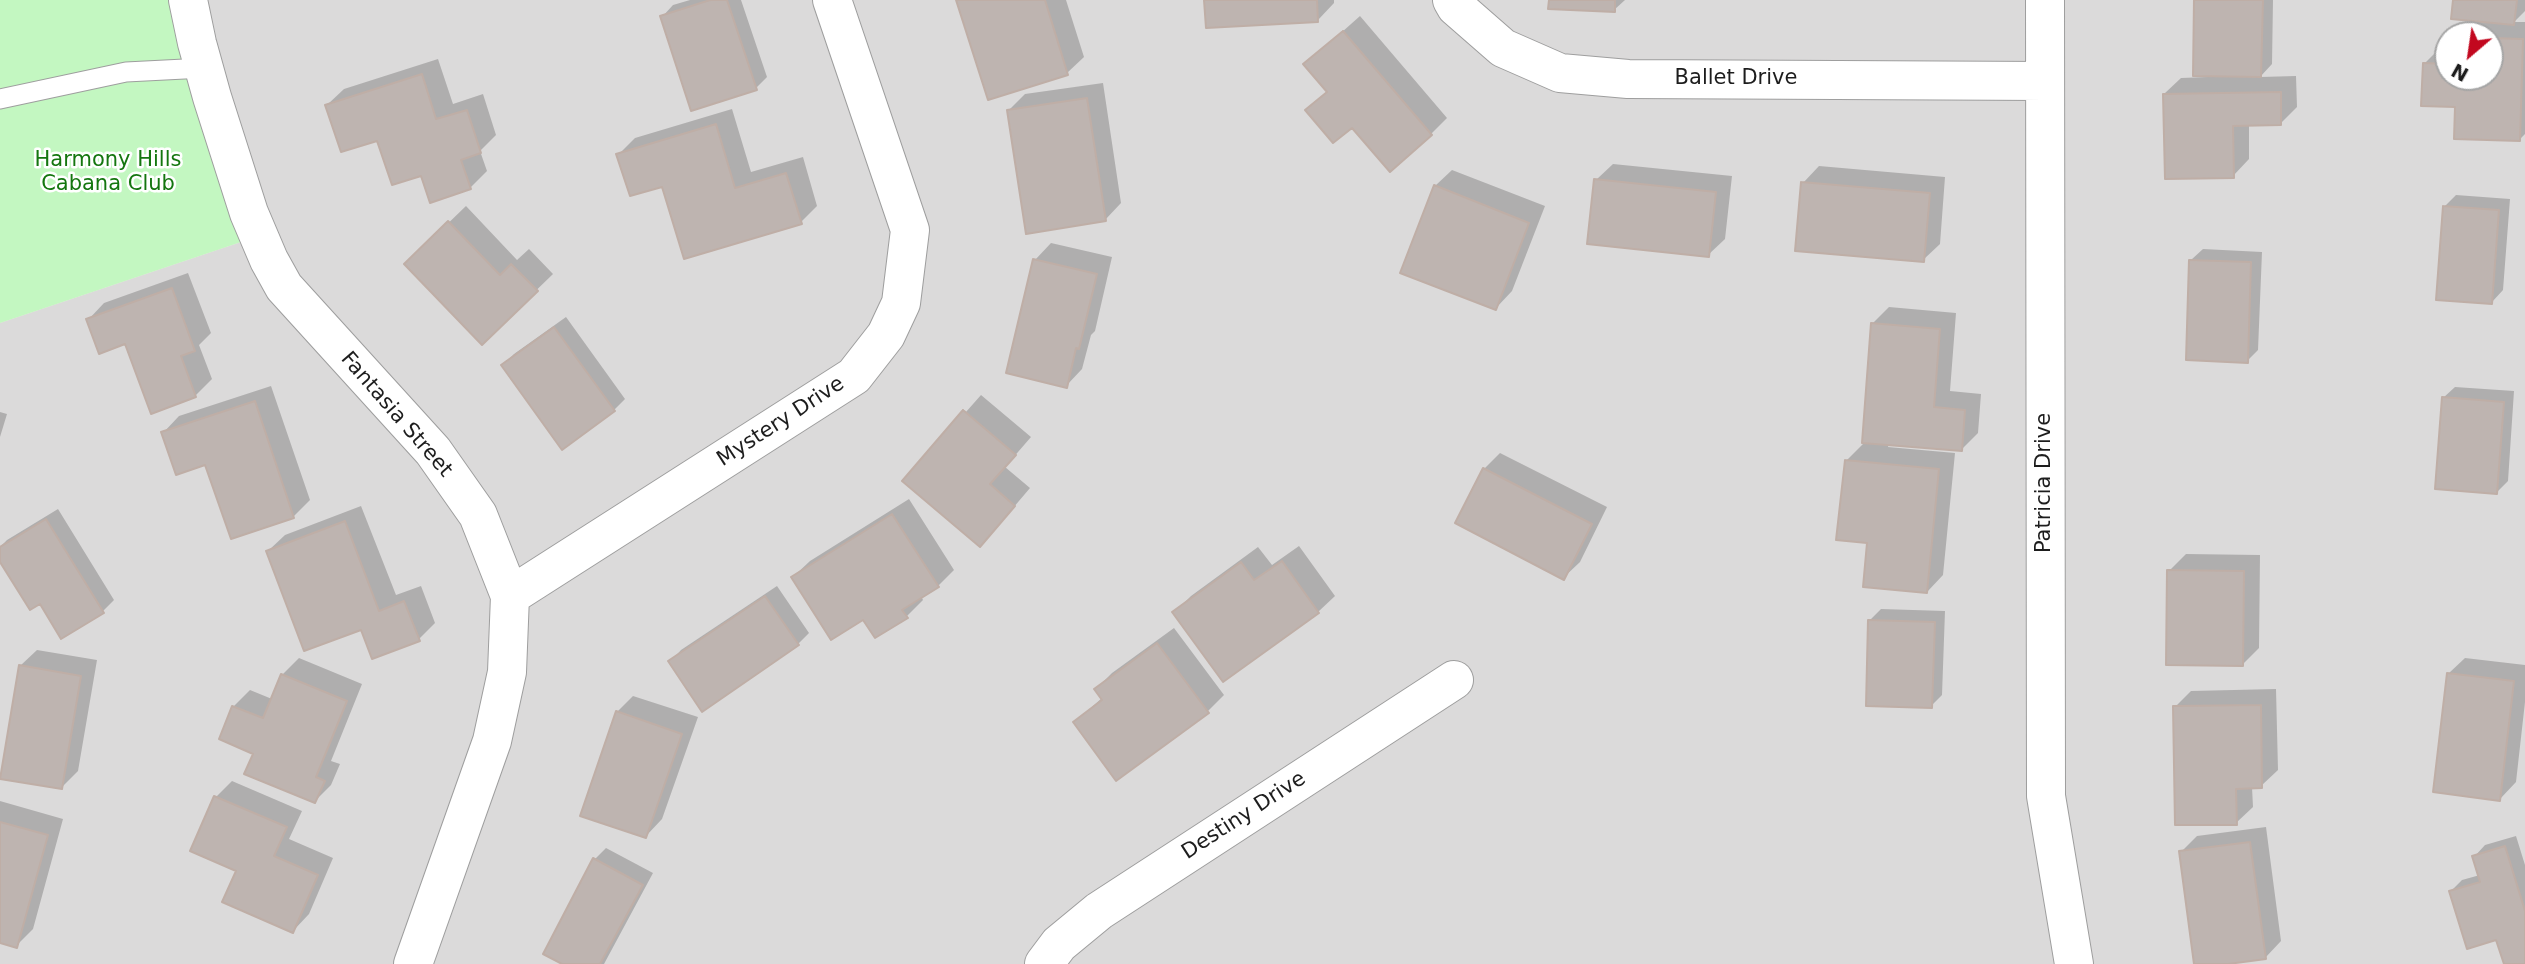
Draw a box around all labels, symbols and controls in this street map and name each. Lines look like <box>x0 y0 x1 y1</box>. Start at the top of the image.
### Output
north arrow <box>2434 21 2504 91</box>
text: N <box>2447 59 2472 86</box>
street label: Ballet Drive <box>1675 66 1797 92</box>
park label: Harmony Hills Cabana Club <box>35 148 181 198</box>
street label: Fantasia Street <box>335 347 457 483</box>
street label: Mystery Drive <box>713 372 849 472</box>
street label: Patricia Drive <box>2032 413 2058 553</box>
street label: Destiny Drive <box>1177 767 1311 865</box>

